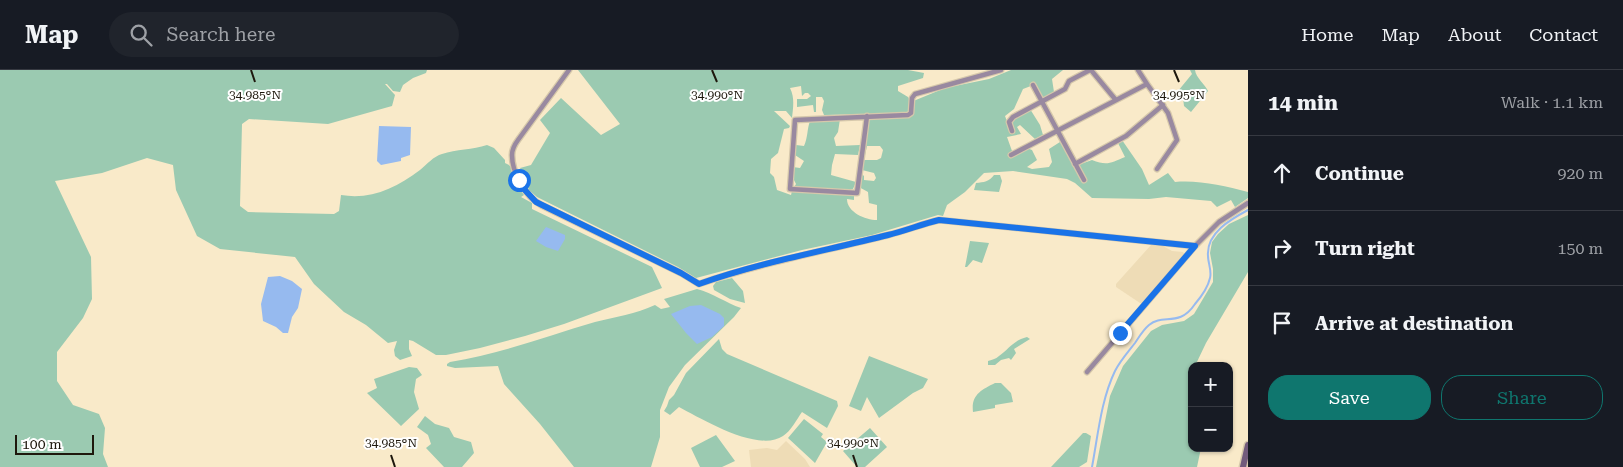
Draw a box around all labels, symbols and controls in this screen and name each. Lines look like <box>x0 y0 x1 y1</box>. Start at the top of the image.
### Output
search box <box>109 12 459 57</box>
text: Map <box>25 21 79 49</box>
icon: search <box>127 21 155 49</box>
text: Search here <box>167 23 275 46</box>
text: Home <box>1301 24 1353 45</box>
text: Map <box>1381 24 1420 45</box>
text: About <box>1448 24 1501 45</box>
text: Contact <box>1529 24 1598 45</box>
text: 34.985°N <box>229 88 281 102</box>
text: 34.990°N <box>691 88 743 102</box>
text: 34.995°N <box>1153 88 1205 102</box>
text: 14 min <box>1268 91 1338 115</box>
text: Walk · 1.1 km <box>1501 93 1603 112</box>
icon: ahead <box>1268 159 1296 187</box>
text: Continue <box>1315 162 1404 185</box>
text: 920 m <box>1557 164 1603 183</box>
route start <box>508 169 531 192</box>
icon: right <box>1268 234 1296 262</box>
text: Turn right <box>1315 237 1415 260</box>
text: 150 m <box>1557 239 1603 258</box>
icon: arrive <box>1268 309 1296 337</box>
text: Arrive at destination <box>1315 312 1513 335</box>
route end <box>1109 322 1132 345</box>
map controls <box>1188 362 1233 452</box>
button: + <box>1188 362 1233 407</box>
button: Save <box>1268 375 1431 420</box>
button: Share <box>1441 375 1603 420</box>
button: − <box>1188 407 1233 452</box>
scale bar <box>15 432 94 455</box>
text: 100 m <box>22 436 62 452</box>
text: 34.985°N <box>365 436 417 450</box>
text: 34.990°N <box>827 436 879 450</box>

